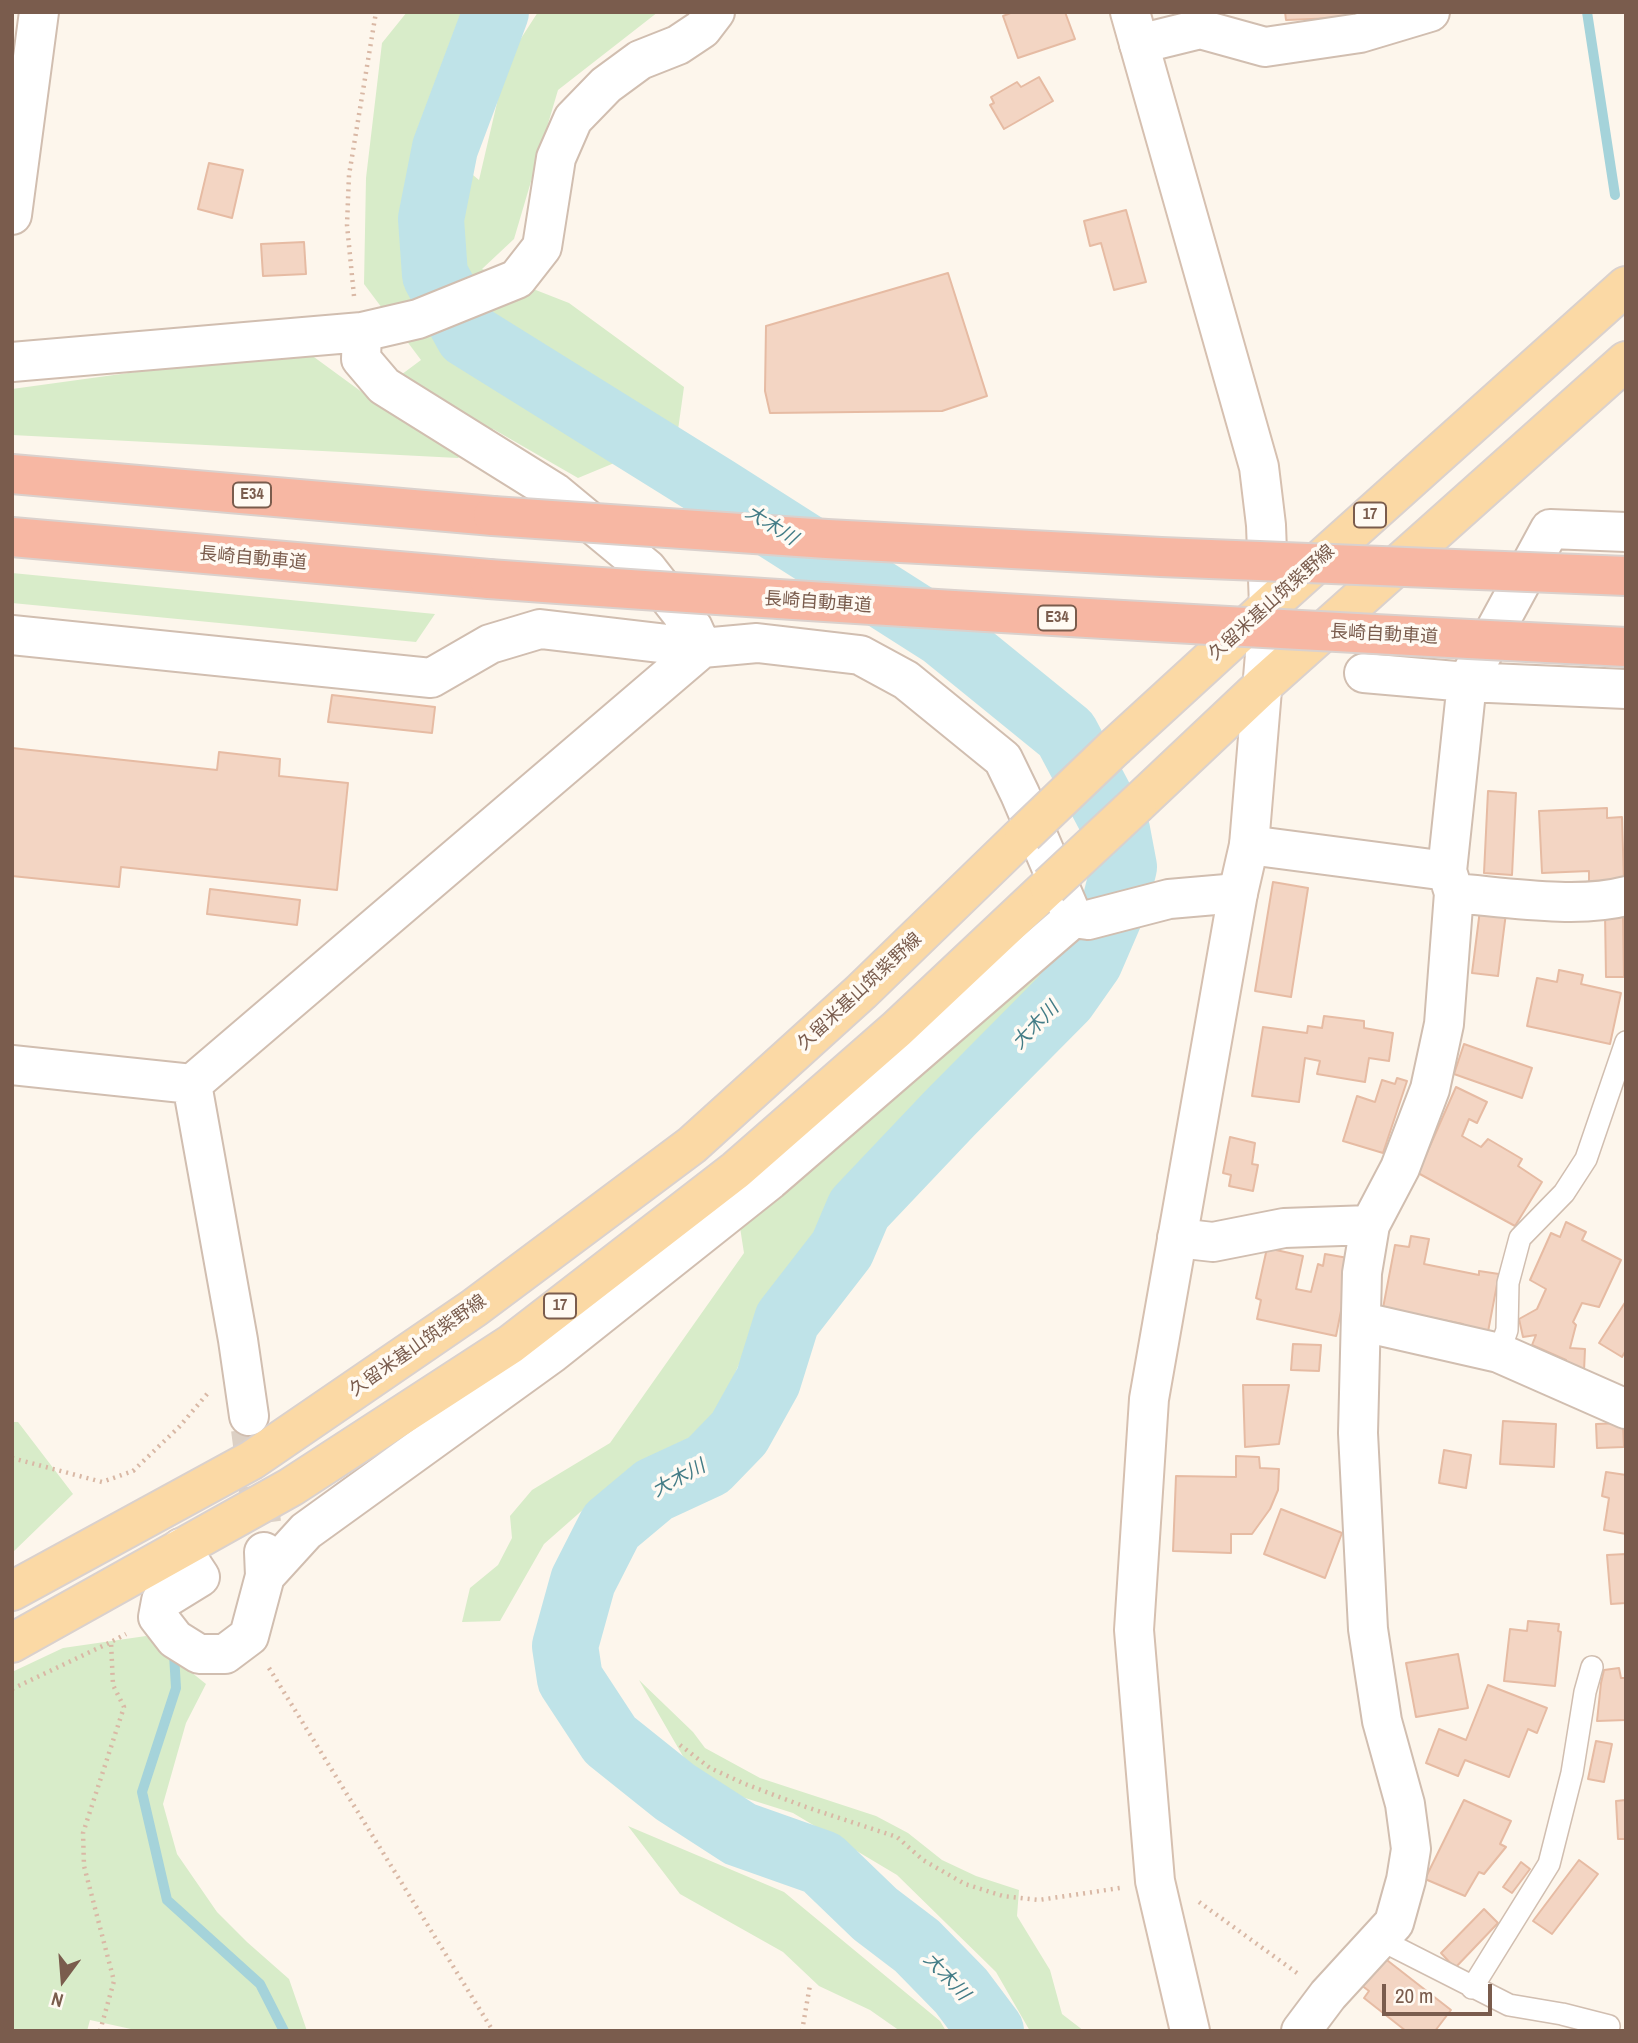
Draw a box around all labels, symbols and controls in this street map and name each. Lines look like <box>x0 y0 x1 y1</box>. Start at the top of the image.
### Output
road number: E34 <box>233 482 271 508</box>
water label: 大木川 <box>741 501 801 551</box>
road number: 17 <box>1354 502 1386 528</box>
street label: 久留米基山筑紫野線 <box>1205 541 1339 665</box>
street label: 長崎自動車道 <box>198 544 308 574</box>
street label: 長崎自動車道 <box>763 588 873 618</box>
road number: E34 <box>1038 606 1076 631</box>
street label: 長崎自動車道 <box>1330 621 1438 649</box>
street label: 久留米基山筑紫野線 <box>793 929 927 1055</box>
water label: 大木川 <box>1008 998 1064 1054</box>
street label: 久留米基山筑紫野線 <box>345 1291 491 1401</box>
road number: 17 <box>544 1294 576 1318</box>
water label: 大木川 <box>648 1456 710 1502</box>
north arrow <box>28 1945 98 2015</box>
water label: 大木川 <box>918 1948 974 2006</box>
scale bar <box>1386 1969 1496 2013</box>
text: 20 m <box>1395 1981 1433 2010</box>
text: N <box>48 1986 66 2014</box>

